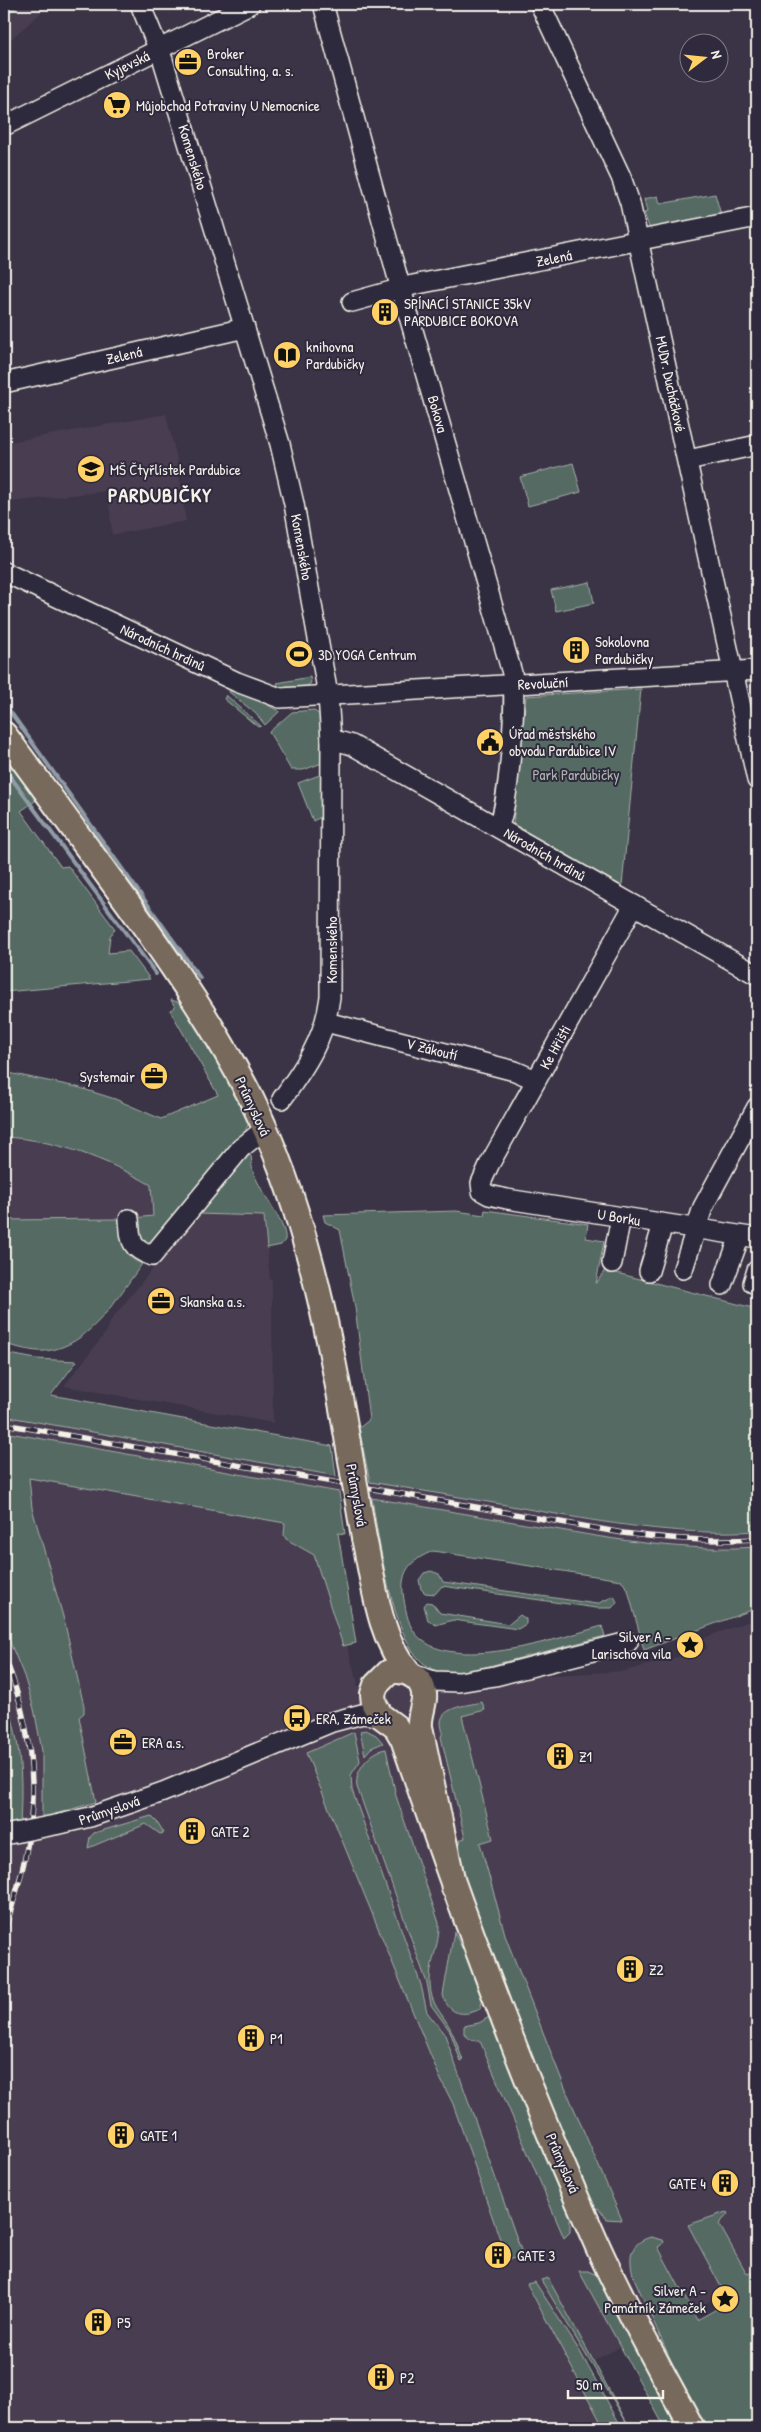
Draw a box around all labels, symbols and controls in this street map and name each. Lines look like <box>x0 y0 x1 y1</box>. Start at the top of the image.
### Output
north arrow <box>678 32 728 82</box>
place label: Broker Consulting, a. s. <box>207 43 294 81</box>
street label: Kyjevská <box>101 45 153 85</box>
office icon: Broker Consulting, a. s. <box>173 47 203 77</box>
text: N <box>707 48 727 61</box>
supermarket icon: Můjobchod Potraviny U Nemocnice <box>102 90 132 120</box>
place label: Můjobchod Potraviny U Nemocnice <box>136 95 320 116</box>
street label: Komenského <box>173 122 213 192</box>
street label: Zelená <box>534 244 574 272</box>
place label: SPÍNACÍ STANICE 35kV PARDUBICE BOKOVA <box>404 293 531 331</box>
building icon: SPÍNACÍ STANICE 35kV PARDUBICE BOKOVA <box>370 297 400 327</box>
street label: MUDr. Ducháčkové <box>651 334 691 434</box>
place label: knihovna Pardubičky <box>306 336 365 374</box>
library icon: knihovna Pardubičky <box>272 340 302 370</box>
street label: Zelená <box>104 341 144 369</box>
street label: Bokova <box>423 393 453 435</box>
school or university icon: MŠ Čtyřlístek Pardubice <box>76 454 106 484</box>
place label: MŠ Čtyřlístek Pardubice <box>110 459 241 480</box>
district label: PARDUBIČKY <box>108 481 212 508</box>
street label: Komenského <box>286 512 318 582</box>
street label: Národních hrdinů <box>117 618 209 676</box>
place label: Sokolovna Pardubičky <box>595 631 654 669</box>
building icon: Sokolovna Pardubičky <box>561 635 591 665</box>
sports icon: 3D YOGA Centrum <box>284 639 314 669</box>
place label: 3D YOGA Centrum <box>318 644 416 665</box>
street label: Revoluční <box>517 671 569 695</box>
place label: Úřad městského obvodu Pardubice IV <box>509 723 617 761</box>
public building icon: Úřad městského obvodu Pardubice IV <box>475 727 505 757</box>
park label: Park Pardubičky <box>532 764 620 785</box>
street label: Národních hrdinů <box>500 822 590 886</box>
street label: Komenského <box>321 916 342 984</box>
street label: Ke Hřišti <box>534 1021 576 1073</box>
street label: V Zákoutí <box>404 1033 460 1065</box>
office icon: Systemair <box>139 1061 169 1091</box>
place label: Systemair <box>80 1066 135 1087</box>
street label: Průmyslová <box>230 1073 276 1139</box>
street label: U Borku <box>596 1203 642 1231</box>
office icon: Skanska a.s. <box>146 1286 176 1316</box>
place label: Skanska a.s. <box>180 1291 245 1312</box>
street label: Průmyslová <box>341 1462 373 1528</box>
place label: Silver A - Larischova vila <box>592 1626 671 1664</box>
place icon: Silver A - Larischova vila <box>675 1630 705 1660</box>
bus stop icon: ERA, Zámeček <box>282 1703 312 1733</box>
place label: ERA, Zámeček <box>316 1708 391 1729</box>
office icon: ERA a.s. <box>108 1727 138 1757</box>
place label: ERA a.s. <box>142 1732 184 1753</box>
building icon: Z1 <box>545 1741 575 1771</box>
place label: Z1 <box>579 1746 592 1767</box>
street label: Průmyslová <box>76 1790 142 1830</box>
building icon: GATE 2 <box>177 1816 207 1846</box>
place label: GATE 2 <box>211 1821 250 1842</box>
building icon: Z2 <box>615 1954 645 1984</box>
place label: Z2 <box>649 1959 664 1980</box>
building icon: P1 <box>236 2023 266 2053</box>
place label: P1 <box>270 2028 283 2049</box>
building icon: GATE 1 <box>106 2120 136 2150</box>
place label: GATE 1 <box>140 2125 177 2146</box>
street label: Průmyslová <box>541 2130 585 2196</box>
building icon: GATE 4 <box>710 2168 740 2198</box>
place label: GATE 4 <box>669 2173 706 2194</box>
building icon: GATE 3 <box>483 2240 513 2270</box>
place label: GATE 3 <box>517 2245 556 2266</box>
place label: Silver A - Památník Zámeček <box>604 2280 706 2318</box>
place icon: Silver A - Památník Zámeček <box>710 2284 740 2314</box>
building icon: P5 <box>83 2307 113 2337</box>
place label: P5 <box>117 2312 131 2333</box>
building icon: P2 <box>366 2362 396 2392</box>
place label: P2 <box>400 2367 414 2388</box>
scale bar <box>568 2367 664 2399</box>
text: 50 m <box>576 2374 603 2395</box>

